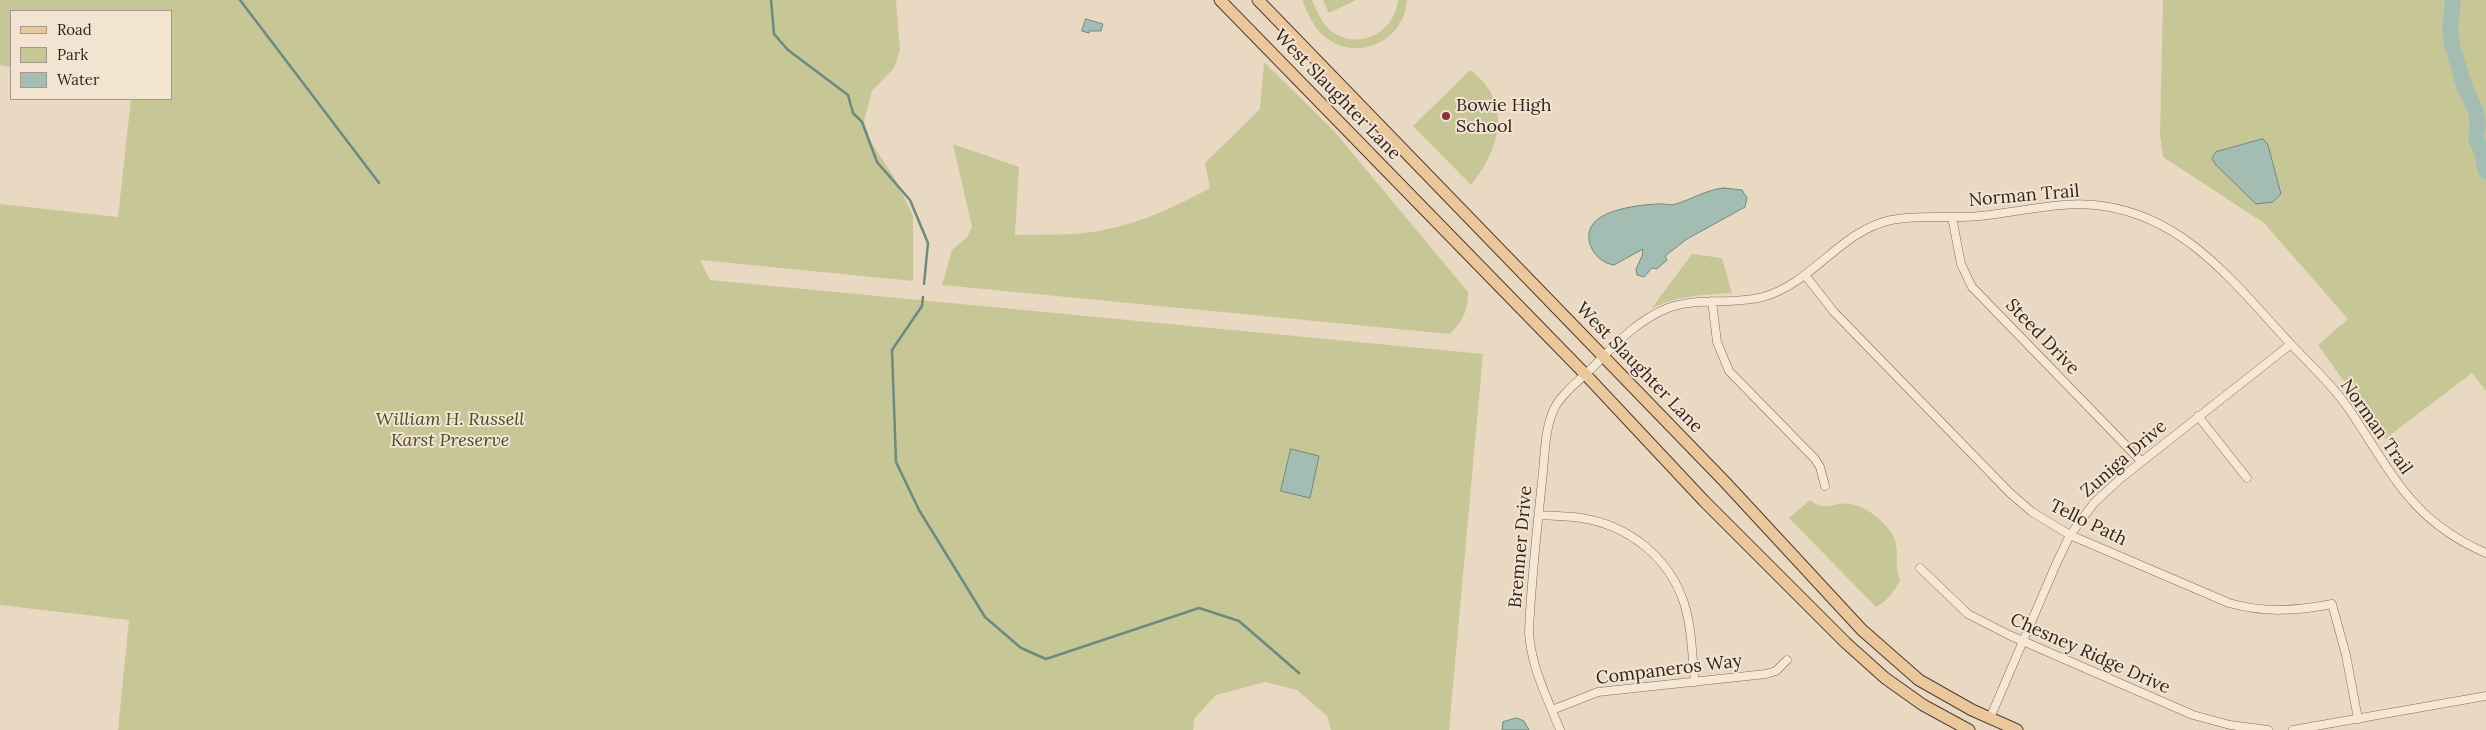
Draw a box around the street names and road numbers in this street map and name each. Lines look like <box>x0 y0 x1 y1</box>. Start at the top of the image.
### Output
street label: West Slaughter Lane <box>1269 25 1405 165</box>
street label: Norman Trail <box>1968 180 2080 212</box>
street label: Steed Drive <box>2001 295 2083 379</box>
street label: West Slaughter Lane <box>1571 298 1707 438</box>
street label: Norman Trail <box>2335 375 2417 479</box>
street label: Zuniga Drive <box>2077 416 2171 502</box>
street label: Bremner Drive <box>1505 485 1537 609</box>
street label: Tello Path <box>2046 495 2130 551</box>
street label: Chesney Ridge Drive <box>2007 609 2173 699</box>
street label: Companeros Way <box>1595 650 1743 690</box>

